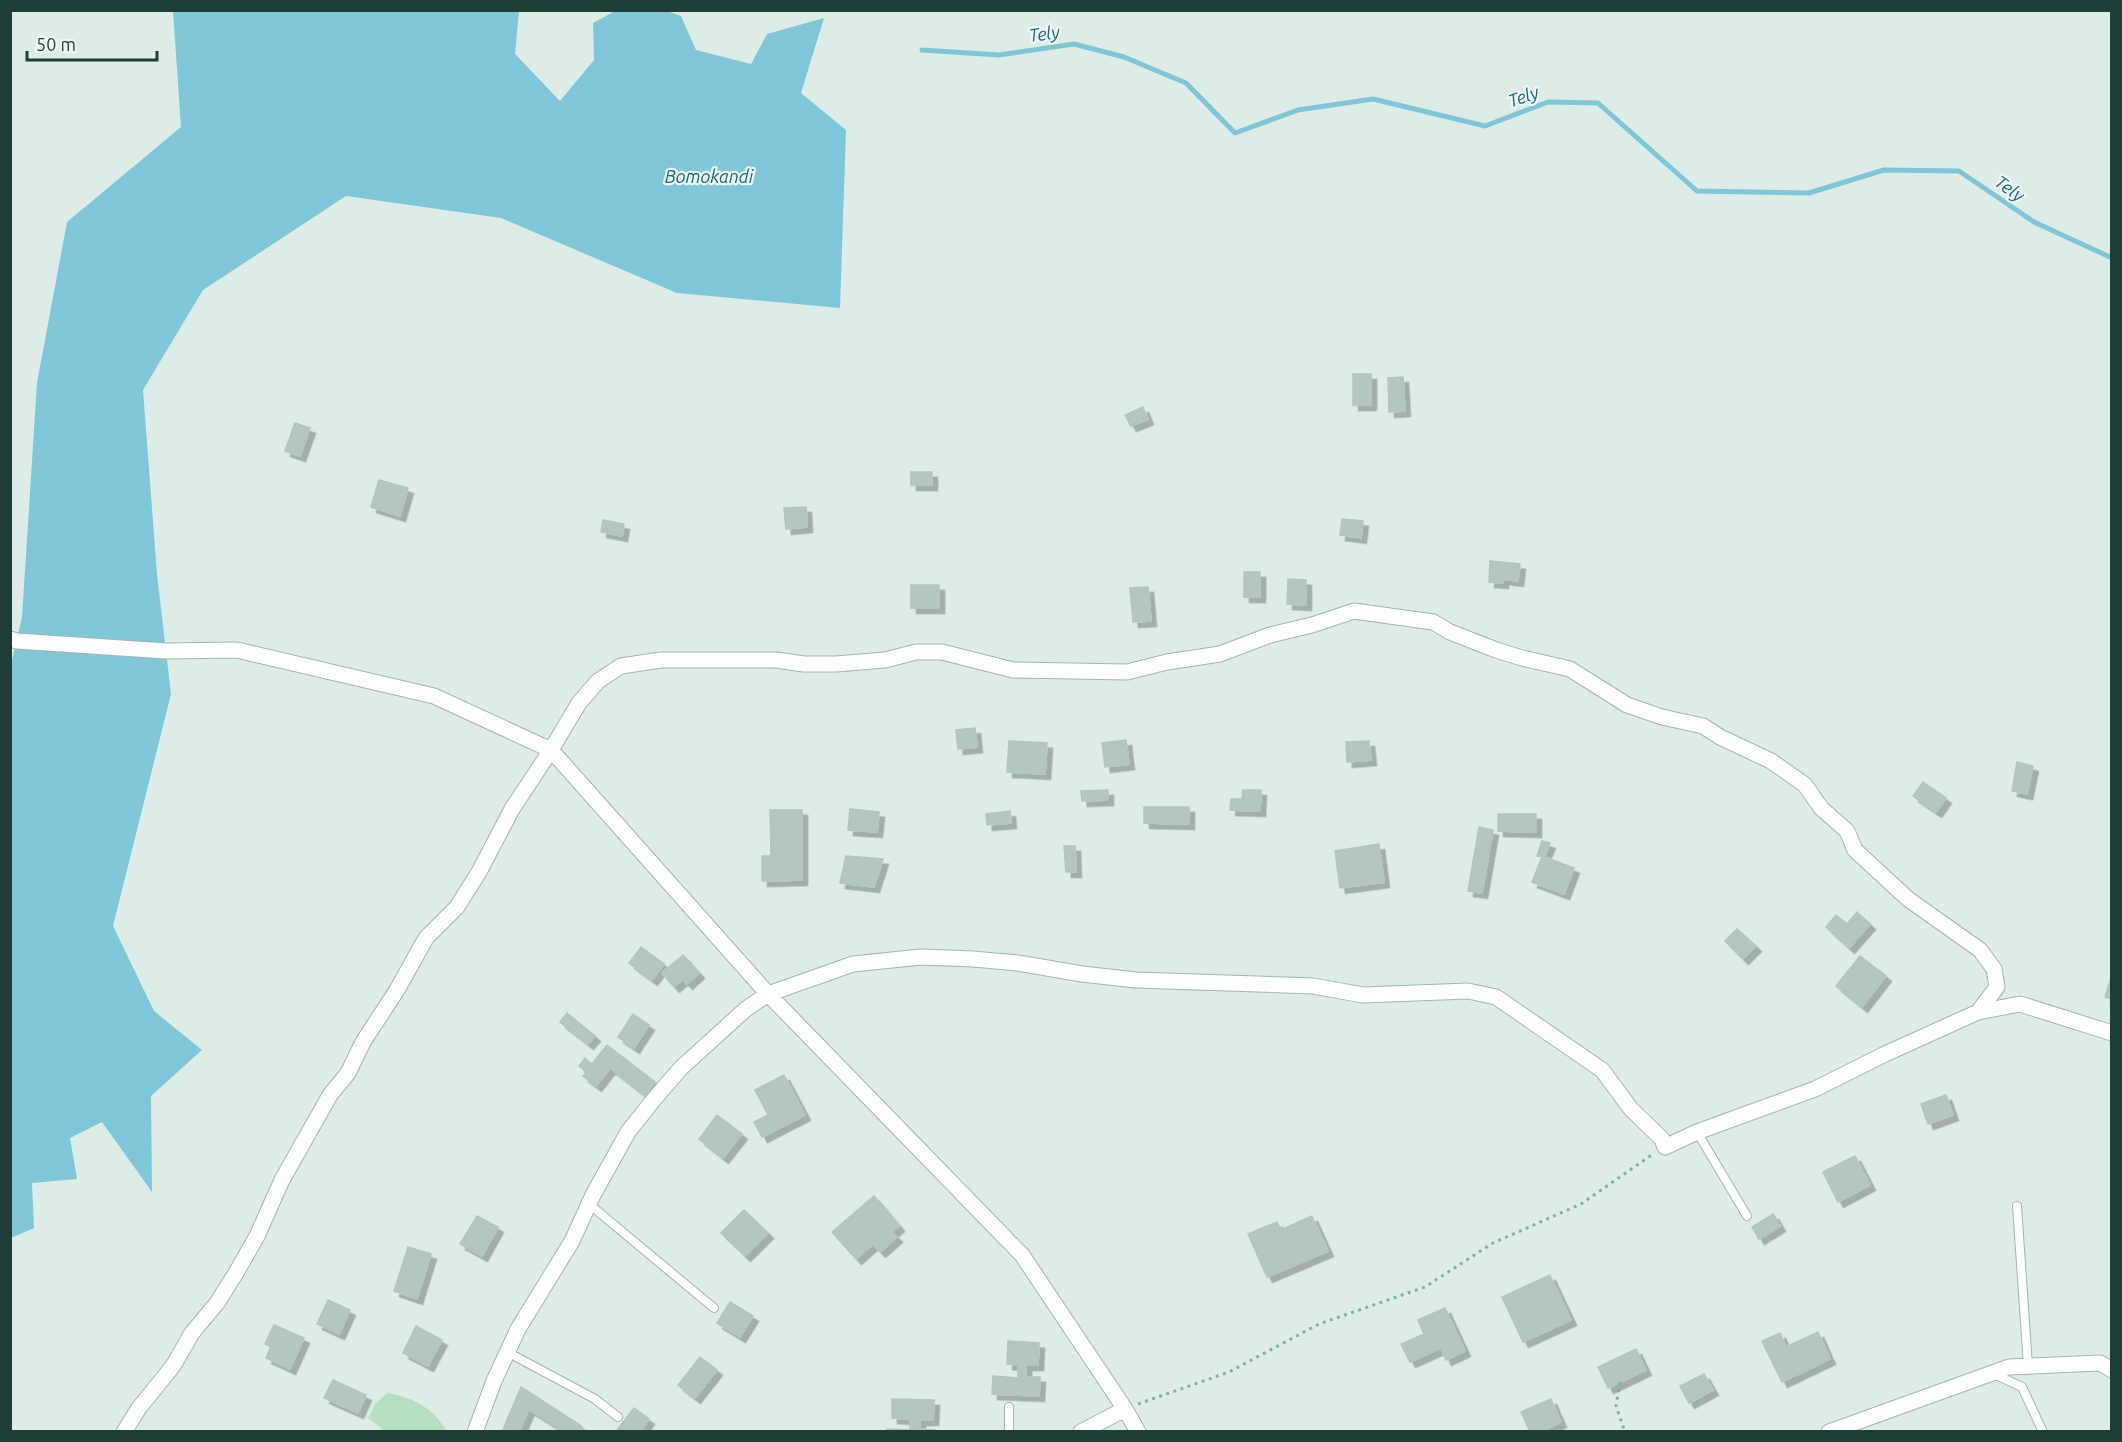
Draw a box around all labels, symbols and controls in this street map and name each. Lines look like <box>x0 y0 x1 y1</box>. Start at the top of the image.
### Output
water label: Tely <box>1027 21 1061 45</box>
scale bar <box>27 24 158 62</box>
text: 50 m <box>36 34 76 54</box>
water label: Tely <box>1505 81 1541 110</box>
water label: Bomokandi <box>665 166 754 186</box>
water label: Tely <box>1992 171 2029 205</box>

